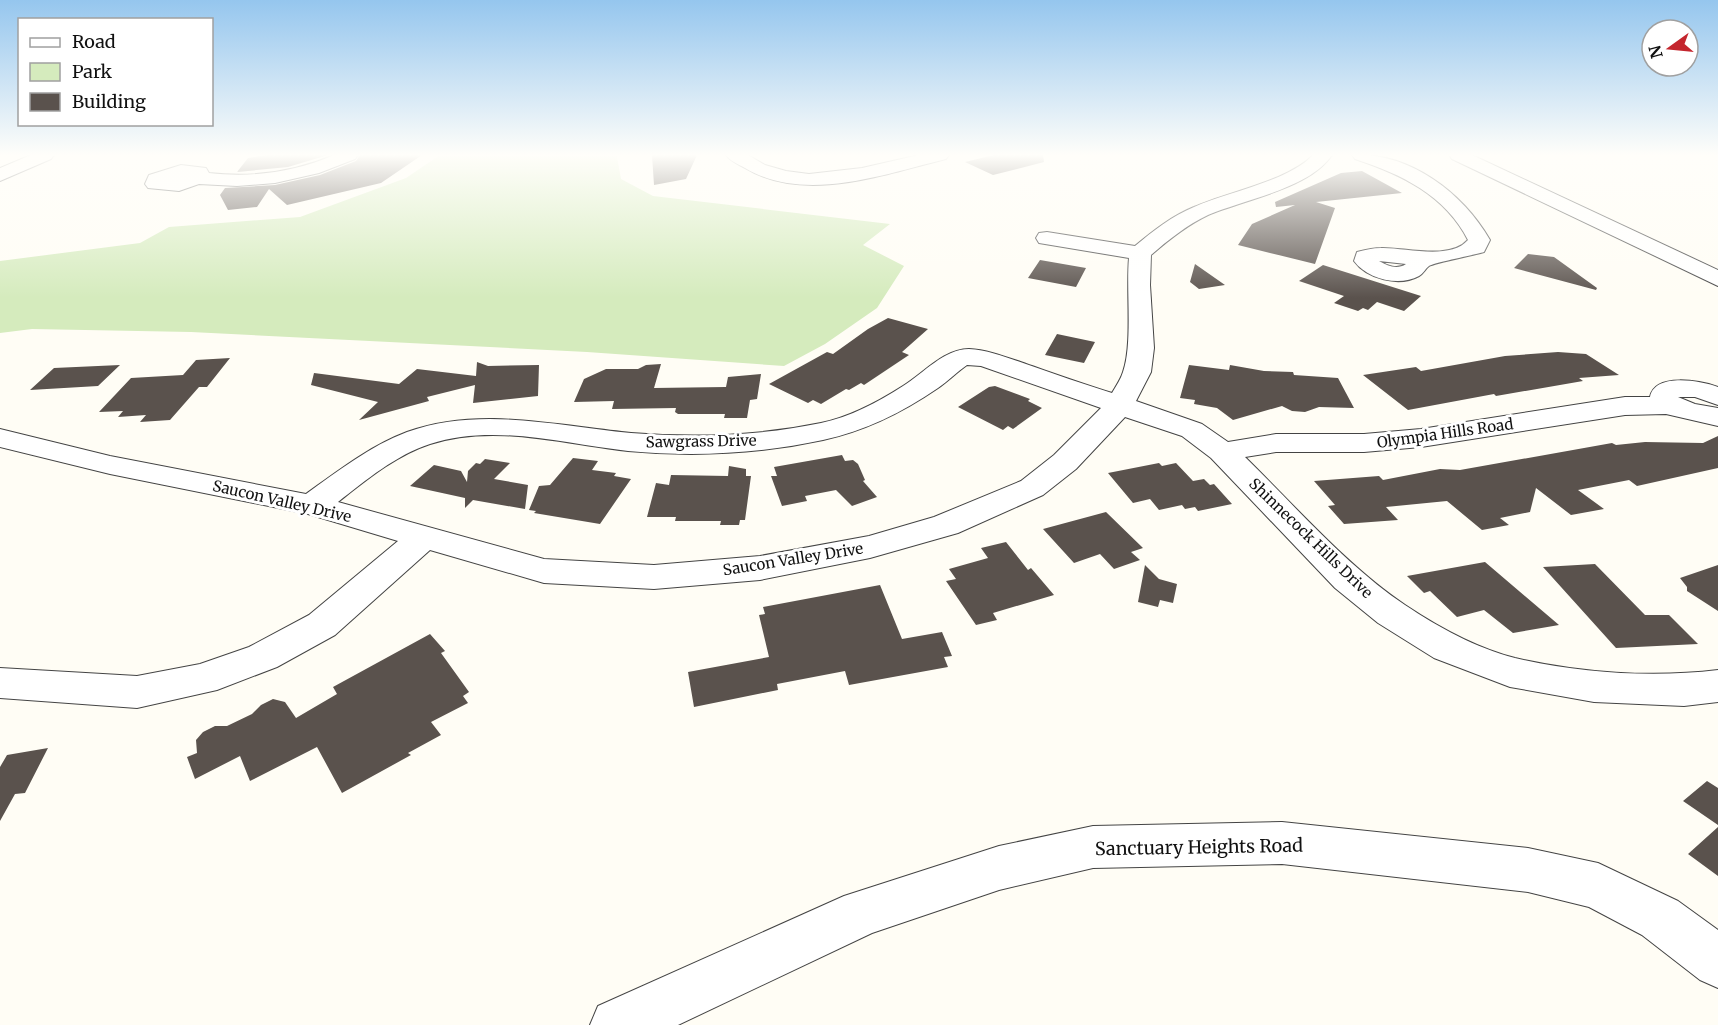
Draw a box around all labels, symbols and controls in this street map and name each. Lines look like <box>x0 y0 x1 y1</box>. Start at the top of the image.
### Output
legend <box>18 18 213 126</box>
north arrow <box>1640 18 1700 78</box>
text: Road <box>72 30 116 53</box>
text: N <box>1644 43 1667 61</box>
text: Park <box>72 60 113 83</box>
text: Building <box>72 90 146 113</box>
street label: Olympia Hills Road <box>1376 414 1514 452</box>
street label: Sawgrass Drive <box>645 431 757 451</box>
street label: Shinnecock Hills Drive <box>1245 474 1377 602</box>
street label: Saucon Valley Drive <box>211 476 353 526</box>
street label: Saucon Valley Drive <box>722 539 865 579</box>
street label: Sanctuary Heights Road <box>1095 834 1303 860</box>

